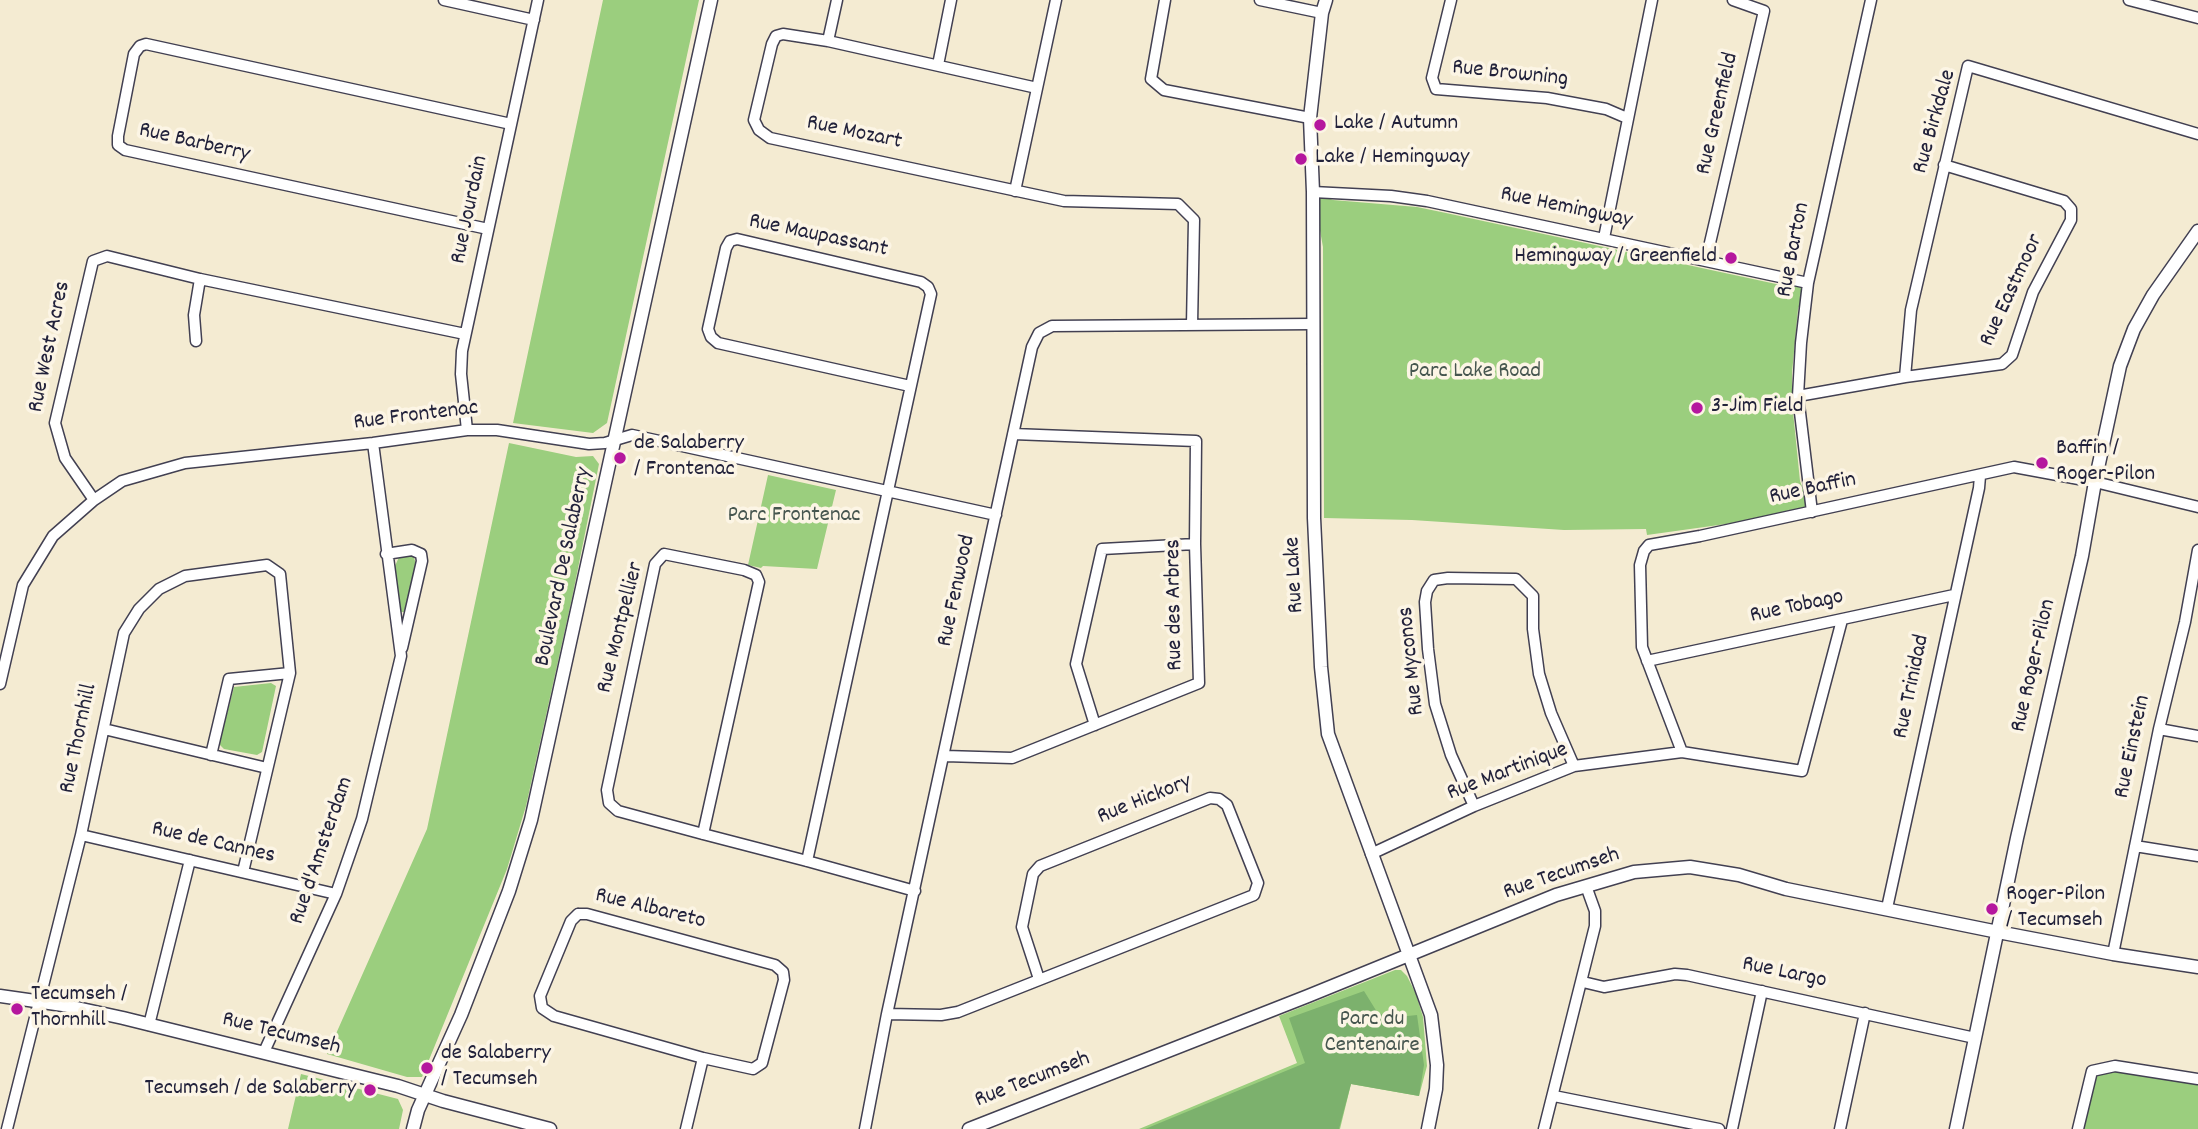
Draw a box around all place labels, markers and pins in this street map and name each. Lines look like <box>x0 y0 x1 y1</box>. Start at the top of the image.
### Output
place label: Lake / Autumn <box>1334 111 1458 139</box>
marker: Lake / Autumn <box>1312 117 1328 133</box>
place label: Lake / Hemingway <box>1315 145 1469 173</box>
marker: Lake / Hemingway <box>1293 151 1309 167</box>
place label: Hemingway / Greenfield <box>1514 244 1717 272</box>
marker: Hemingway / Greenfield <box>1723 250 1739 266</box>
place label: 3-Jim Field <box>1711 394 1804 422</box>
marker: 3-Jim Field <box>1689 400 1705 416</box>
place label: de Salaberry / Frontenac <box>634 431 744 485</box>
place label: Baffin / Roger-Pilon <box>2056 436 2155 490</box>
marker: de Salaberry / Frontenac <box>612 450 628 466</box>
marker: Baffin / Roger-Pilon <box>2034 455 2050 471</box>
place label: Roger-Pilon / Tecumseh <box>2006 882 2105 936</box>
marker: Roger-Pilon / Tecumseh <box>1984 901 2000 917</box>
place label: Tecumseh / Thornhill <box>31 982 127 1036</box>
marker: Tecumseh / Thornhill <box>9 1001 25 1017</box>
place label: de Salaberry / Tecumseh <box>441 1041 551 1095</box>
marker: de Salaberry / Tecumseh <box>419 1060 435 1076</box>
place label: Tecumseh / de Salaberry <box>144 1076 356 1104</box>
marker: Tecumseh / de Salaberry <box>362 1082 378 1098</box>

